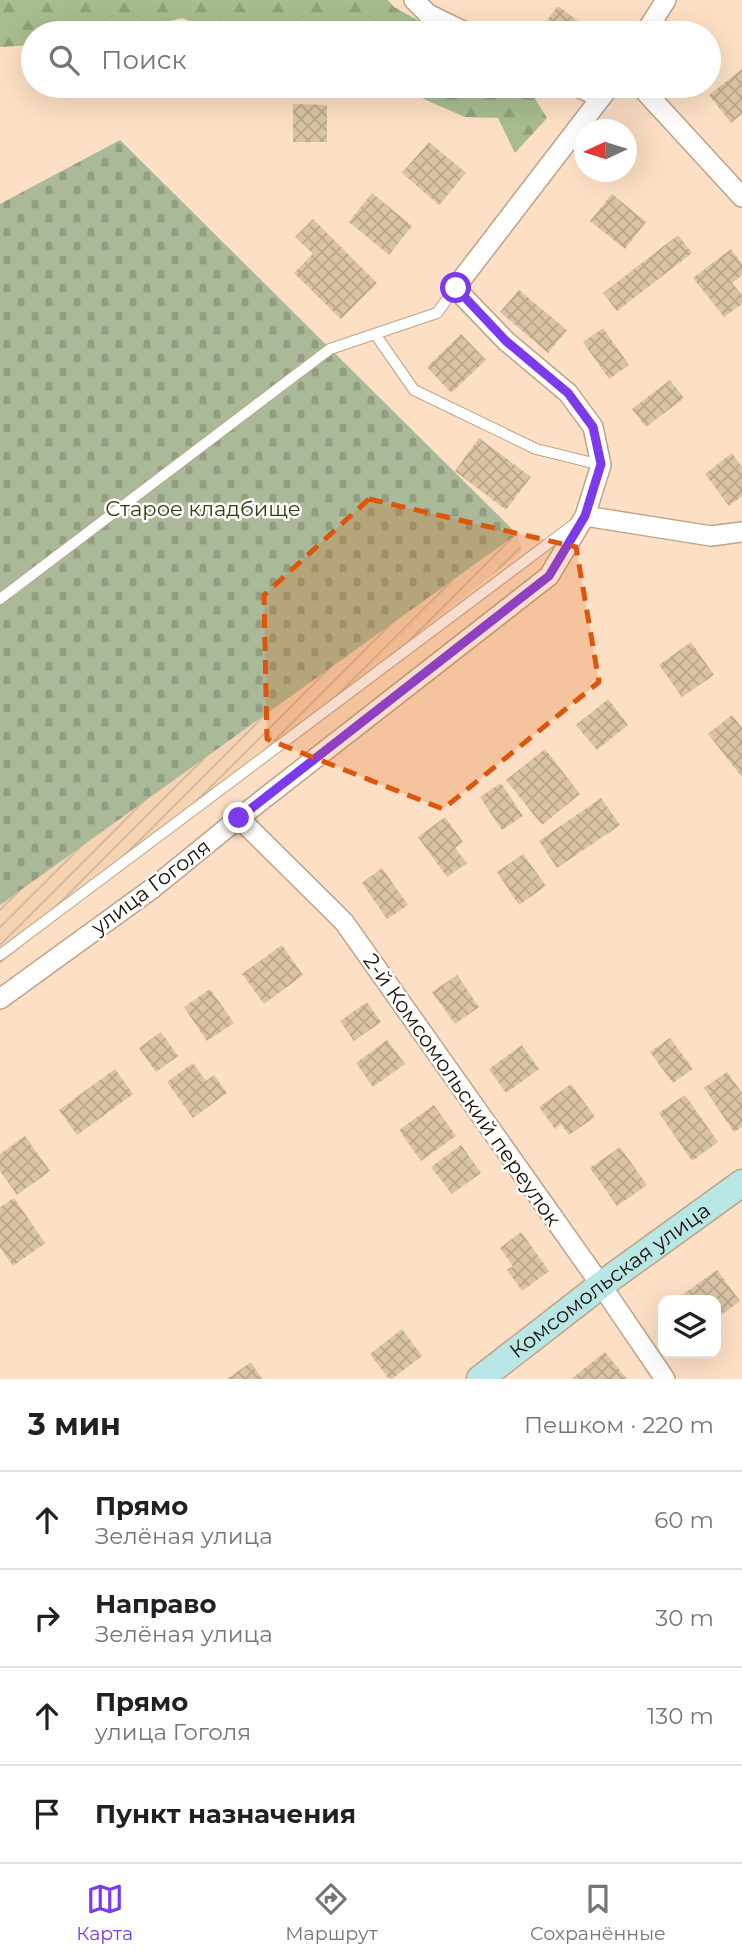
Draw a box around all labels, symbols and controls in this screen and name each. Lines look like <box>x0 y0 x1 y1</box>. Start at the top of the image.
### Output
search box <box>21 21 721 98</box>
icon: search <box>45 41 83 79</box>
text: Поиск <box>101 44 187 76</box>
north arrow <box>574 119 637 182</box>
route start <box>440 272 471 303</box>
park label: Старое кладбище <box>105 496 301 521</box>
route end <box>223 802 254 833</box>
street label: улица Гоголя <box>85 834 215 940</box>
street label: 2-й Комсомольский переулок <box>359 949 566 1231</box>
street label: Комсомольская улица <box>504 1197 715 1363</box>
map controls <box>658 1295 721 1358</box>
button: layers <box>658 1295 721 1358</box>
text: 3 мин <box>28 1406 121 1443</box>
text: Пешком · 220 m <box>524 1411 714 1439</box>
text: Прямо <box>95 1490 188 1522</box>
icon: ahead <box>28 1501 66 1539</box>
text: 60 m <box>654 1506 714 1534</box>
text: Зелёная улица <box>95 1522 273 1550</box>
text: Направо <box>95 1588 216 1620</box>
icon: right <box>28 1599 66 1637</box>
text: 30 m <box>655 1604 714 1632</box>
text: Зелёная улица <box>95 1620 273 1648</box>
text: Прямо <box>95 1686 188 1718</box>
icon: ahead <box>28 1697 66 1735</box>
text: 130 m <box>647 1702 714 1730</box>
text: улица Гоголя <box>95 1718 251 1746</box>
icon: arrive <box>28 1795 66 1833</box>
text: Пункт назначения <box>95 1798 356 1830</box>
tab: Карта <box>76 1880 133 1945</box>
tab: Маршрут <box>285 1880 378 1945</box>
tab: Сохранённые <box>530 1880 666 1945</box>

